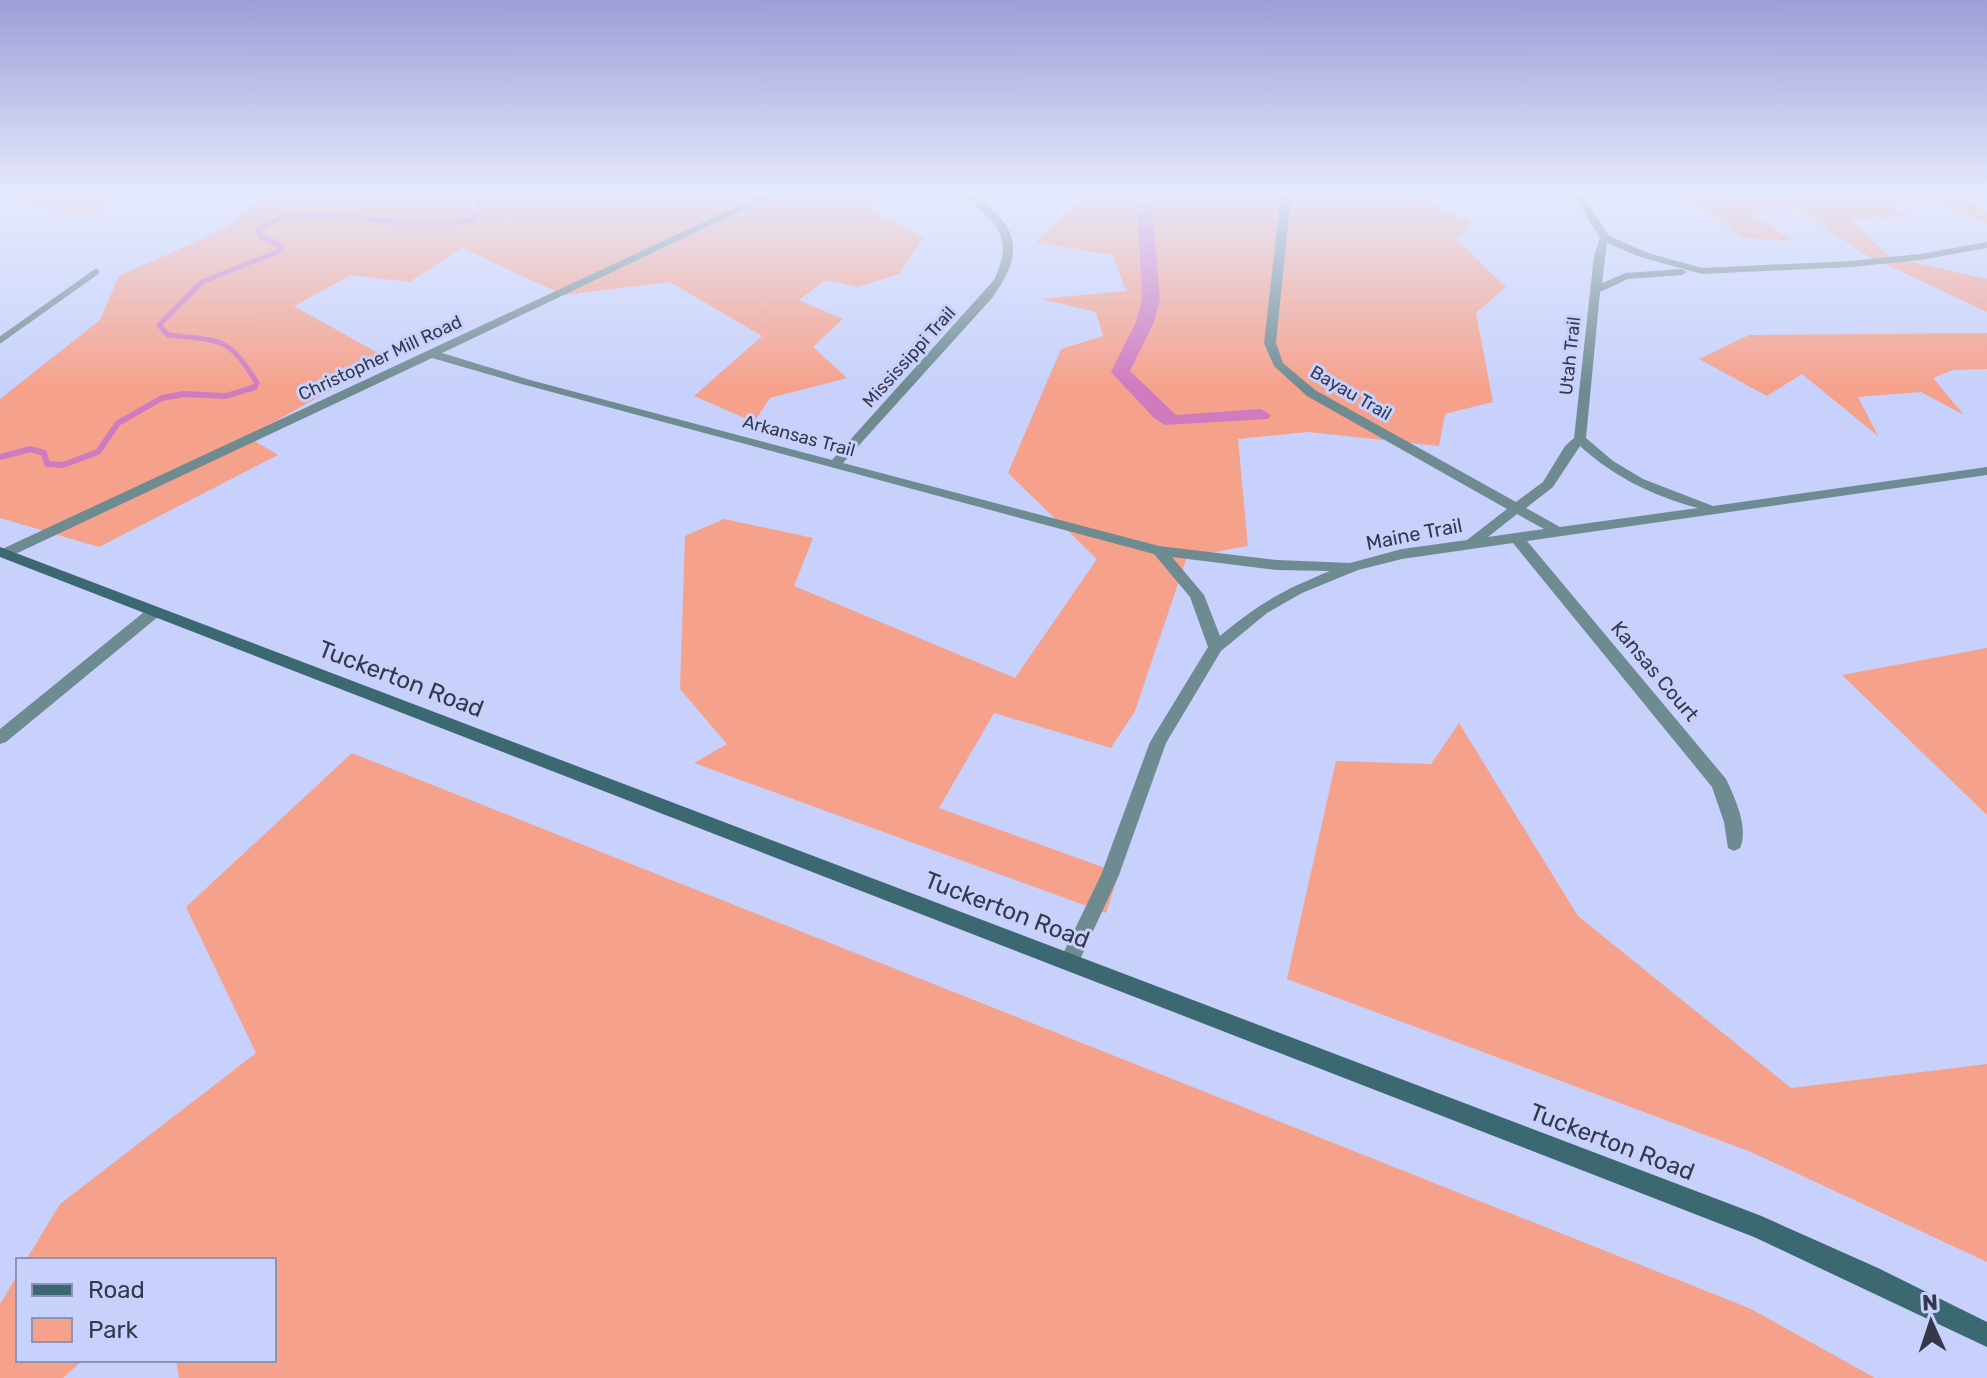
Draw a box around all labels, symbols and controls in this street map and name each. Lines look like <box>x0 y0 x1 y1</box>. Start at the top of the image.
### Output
street label: Mississippi Trail <box>858 302 960 412</box>
street label: Christopher Mill Road <box>295 310 465 406</box>
street label: Utah Trail <box>1555 316 1585 396</box>
street label: Bayau Trail <box>1306 361 1396 425</box>
street label: Arkansas Trail <box>740 410 858 462</box>
street label: Maine Trail <box>1364 513 1464 555</box>
street label: Kansas Court <box>1606 616 1704 726</box>
street label: Tuckerton Road <box>315 635 487 723</box>
street label: Tuckerton Road <box>921 866 1093 954</box>
street label: Tuckerton Road <box>1526 1098 1698 1186</box>
legend <box>16 1258 276 1362</box>
text: Road <box>88 1276 145 1304</box>
north arrow <box>1891 1282 1971 1362</box>
text: N <box>1921 1289 1939 1316</box>
text: Park <box>88 1316 139 1344</box>

